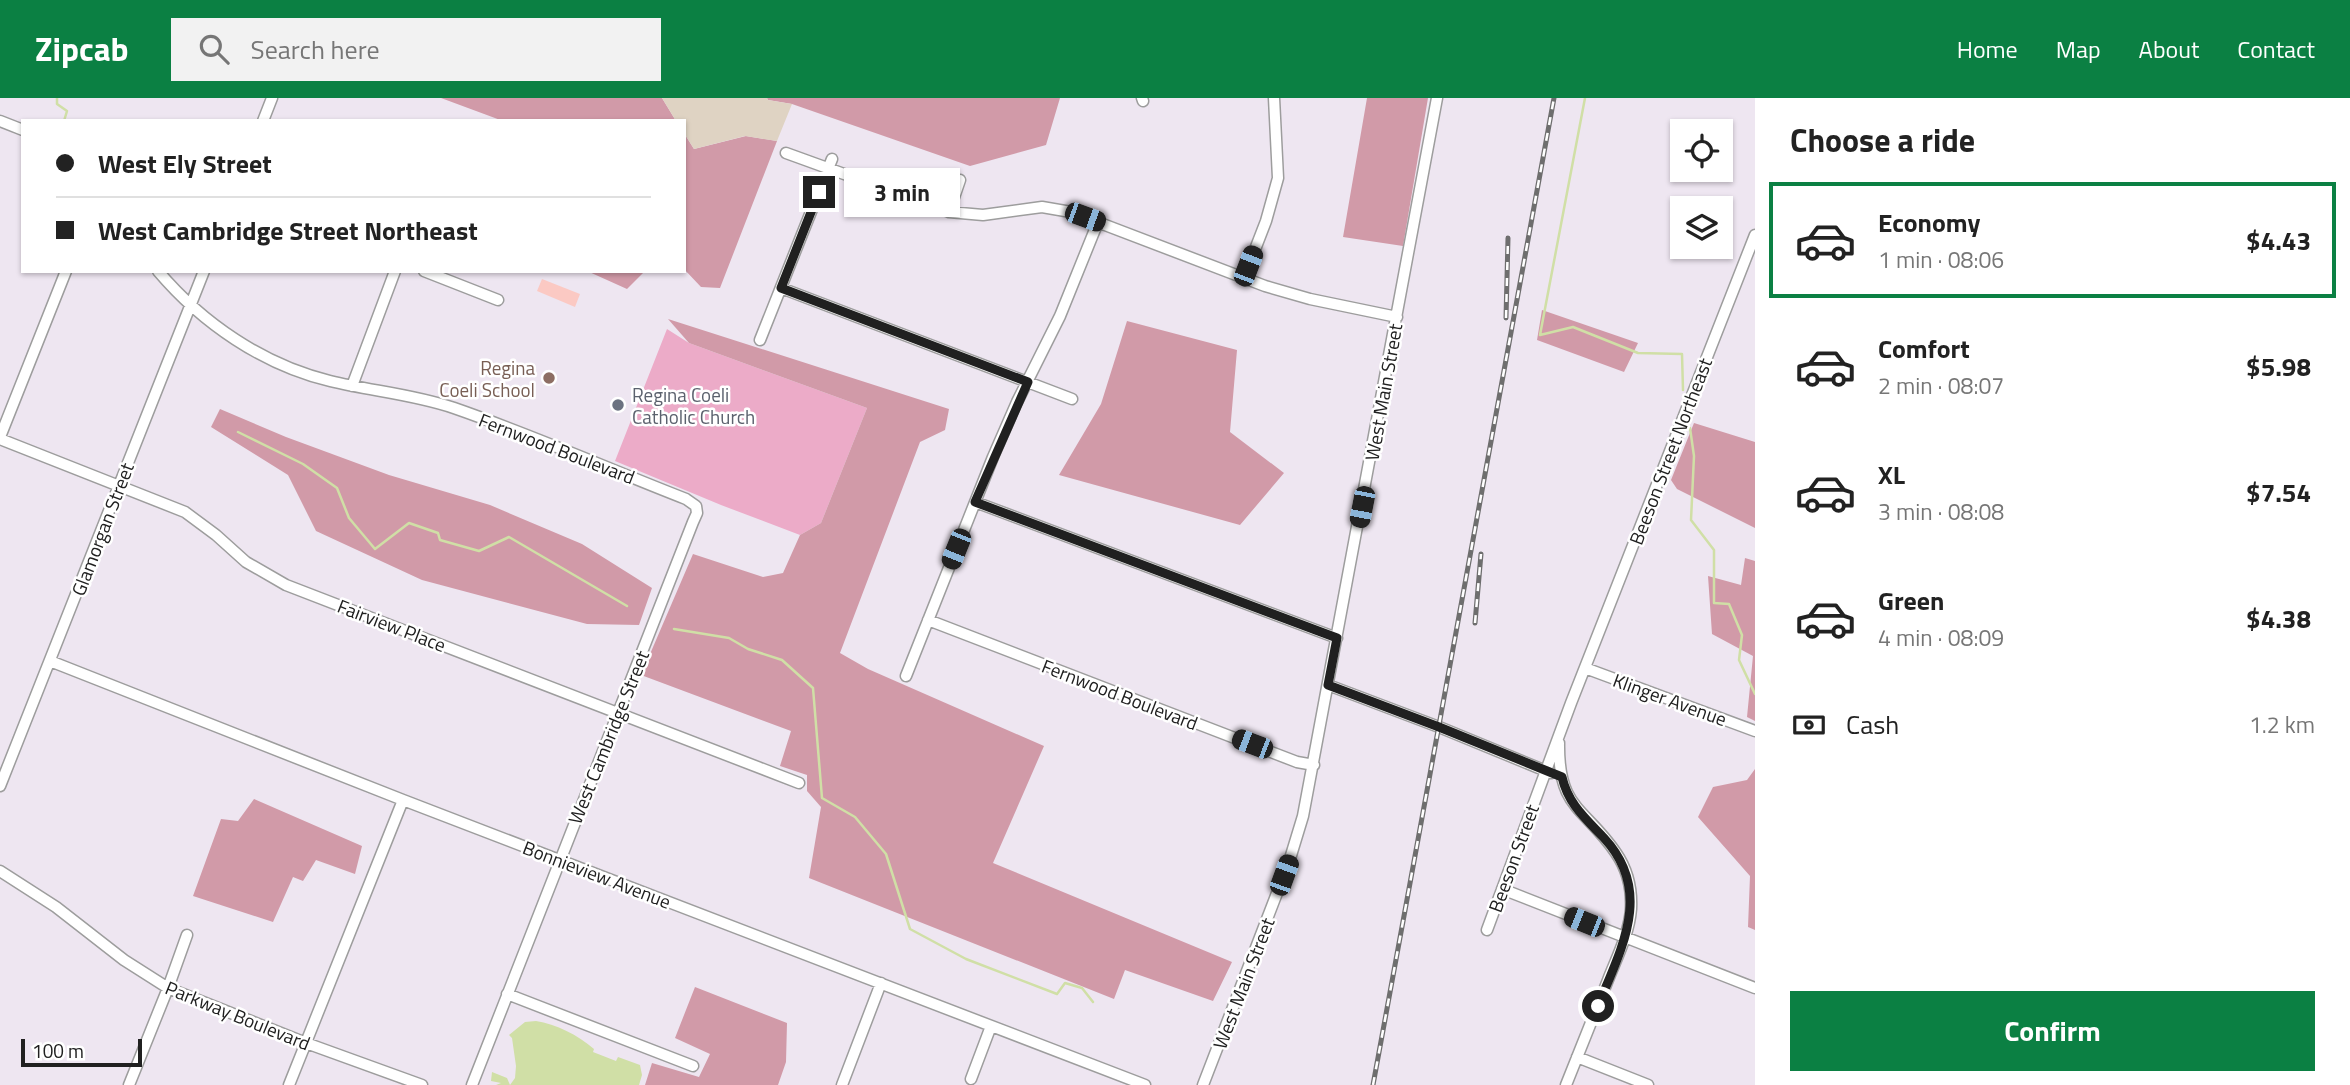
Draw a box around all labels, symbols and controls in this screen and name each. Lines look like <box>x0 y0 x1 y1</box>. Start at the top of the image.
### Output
search box <box>171 18 661 81</box>
text: Zipcab <box>35 24 129 74</box>
icon: search <box>195 30 233 68</box>
text: Search here <box>251 30 380 69</box>
text: Home <box>1957 31 2018 67</box>
text: Map <box>2056 31 2101 67</box>
text: About <box>2139 31 2199 67</box>
text: Contact <box>2237 31 2315 67</box>
text: Choose a ride <box>1790 116 1975 164</box>
map controls <box>1670 119 1733 259</box>
button: locate <box>1670 119 1733 182</box>
text: West Ely Street <box>98 144 272 183</box>
callout: 3 min <box>844 168 959 217</box>
text: 3 min <box>874 175 930 210</box>
route end <box>803 176 835 208</box>
button: layers <box>1670 196 1733 259</box>
car <box>1062 200 1109 234</box>
text: Economy <box>1878 203 1980 242</box>
icon: car <box>1794 209 1857 272</box>
text: West Cambridge Street Northeast <box>98 211 478 250</box>
text: $4.43 <box>2246 221 2311 260</box>
text: 1 min · 08:06 <box>1878 242 2004 277</box>
car <box>1231 243 1266 289</box>
street label: West Main Street <box>1357 321 1409 463</box>
text: Comfort <box>1878 329 1970 368</box>
icon: car <box>1794 335 1857 398</box>
text: $5.98 <box>2246 347 2311 386</box>
place label: Regina Coeli School <box>439 353 535 404</box>
street label: Beeson Street Northeast <box>1621 353 1719 549</box>
text: 2 min · 08:07 <box>1878 368 2004 403</box>
marker: Regina Coeli School <box>541 370 557 386</box>
place label: Regina Coeli Catholic Church <box>632 380 755 431</box>
marker: Regina Coeli Catholic Church <box>610 397 626 413</box>
street label: Fernwood Boulevard <box>475 405 639 491</box>
text: XL <box>1878 455 1905 494</box>
street label: Glamorgan Street <box>63 458 141 600</box>
icon: car <box>1794 461 1857 524</box>
text: $7.54 <box>2246 473 2311 512</box>
car <box>1348 484 1377 530</box>
text: 3 min · 08:08 <box>1878 494 2004 529</box>
car <box>939 526 974 572</box>
text: Green <box>1878 581 1944 620</box>
icon: car <box>1794 587 1857 650</box>
street label: Fairview Place <box>334 591 450 659</box>
text: $4.38 <box>2246 599 2311 638</box>
text: 4 min · 08:09 <box>1878 620 2004 655</box>
street label: West Cambridge Street <box>560 646 656 828</box>
street label: Fernwood Boulevard <box>1038 651 1202 737</box>
street label: Klinger Avenue <box>1609 665 1731 733</box>
text: Cash <box>1846 705 1899 744</box>
icon: cash <box>1790 706 1828 744</box>
text: 1.2 km <box>2249 707 2315 742</box>
car <box>1229 727 1276 761</box>
street label: Beeson Street <box>1480 800 1546 916</box>
street label: Bonnieview Avenue <box>519 832 675 916</box>
car <box>1267 852 1302 898</box>
car <box>1561 904 1608 940</box>
street label: West Main Street <box>1205 913 1282 1053</box>
street label: Parkway Boulevard <box>161 973 315 1057</box>
route start <box>1582 990 1614 1022</box>
button: Confirm <box>1790 991 2315 1071</box>
scale bar <box>21 1036 142 1068</box>
text: 100 m <box>32 1036 84 1065</box>

